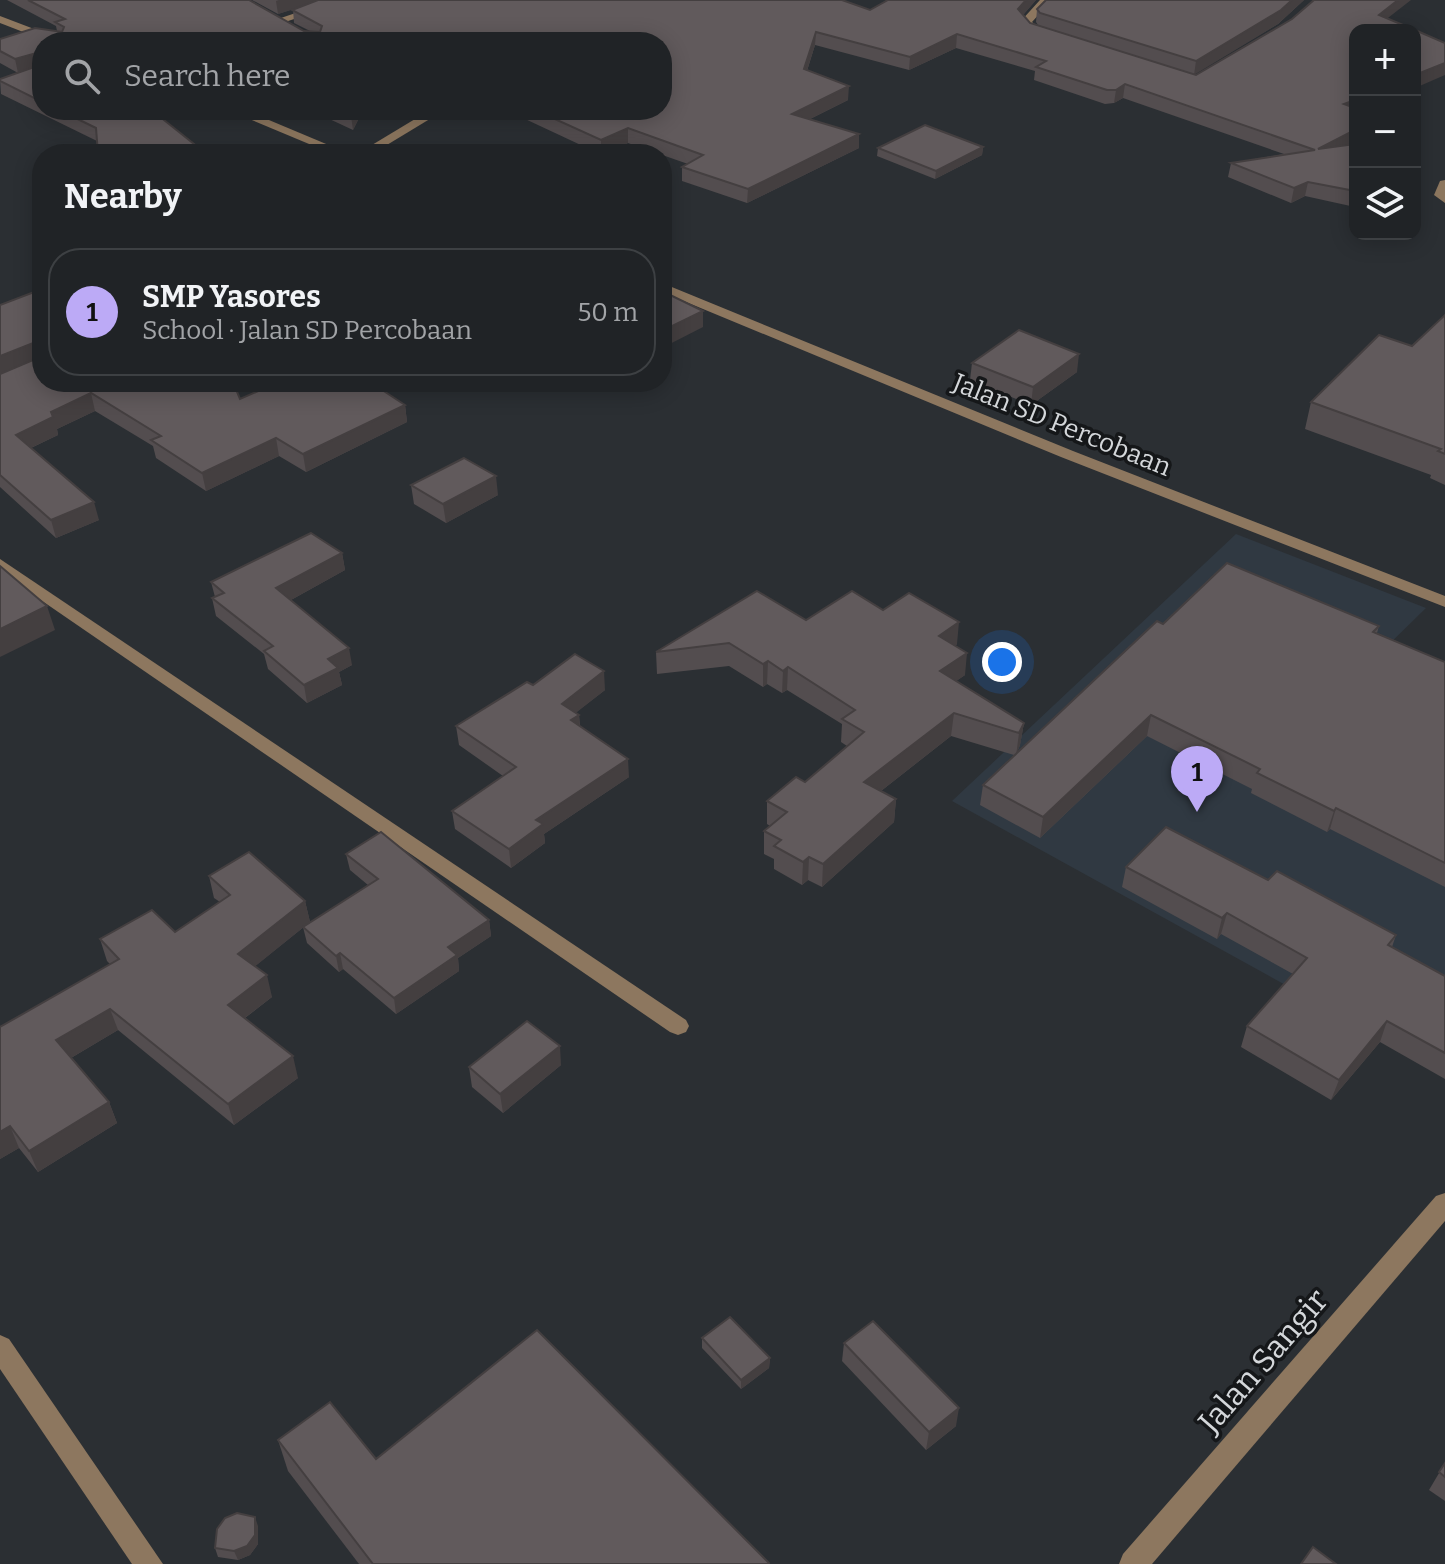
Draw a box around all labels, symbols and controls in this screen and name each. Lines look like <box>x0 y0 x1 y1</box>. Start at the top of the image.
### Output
map controls <box>1349 24 1421 240</box>
button: + <box>1349 24 1421 96</box>
search box <box>32 32 672 120</box>
icon: search <box>60 54 104 98</box>
text: Search here <box>124 58 291 94</box>
button: − <box>1349 96 1421 168</box>
button: layers <box>1349 168 1421 240</box>
text: Nearby <box>64 176 182 217</box>
text: SMP Yasores <box>142 279 321 315</box>
text: 1 <box>86 297 98 328</box>
text: 50 m <box>577 297 638 328</box>
text: School · Jalan SD Percobaan <box>142 315 472 346</box>
street label: Jalan SD Percobaan <box>948 367 1176 483</box>
your location <box>982 642 1022 682</box>
pin: 1 <box>1171 746 1223 812</box>
street label: Jalan Sangir <box>1190 1281 1336 1441</box>

